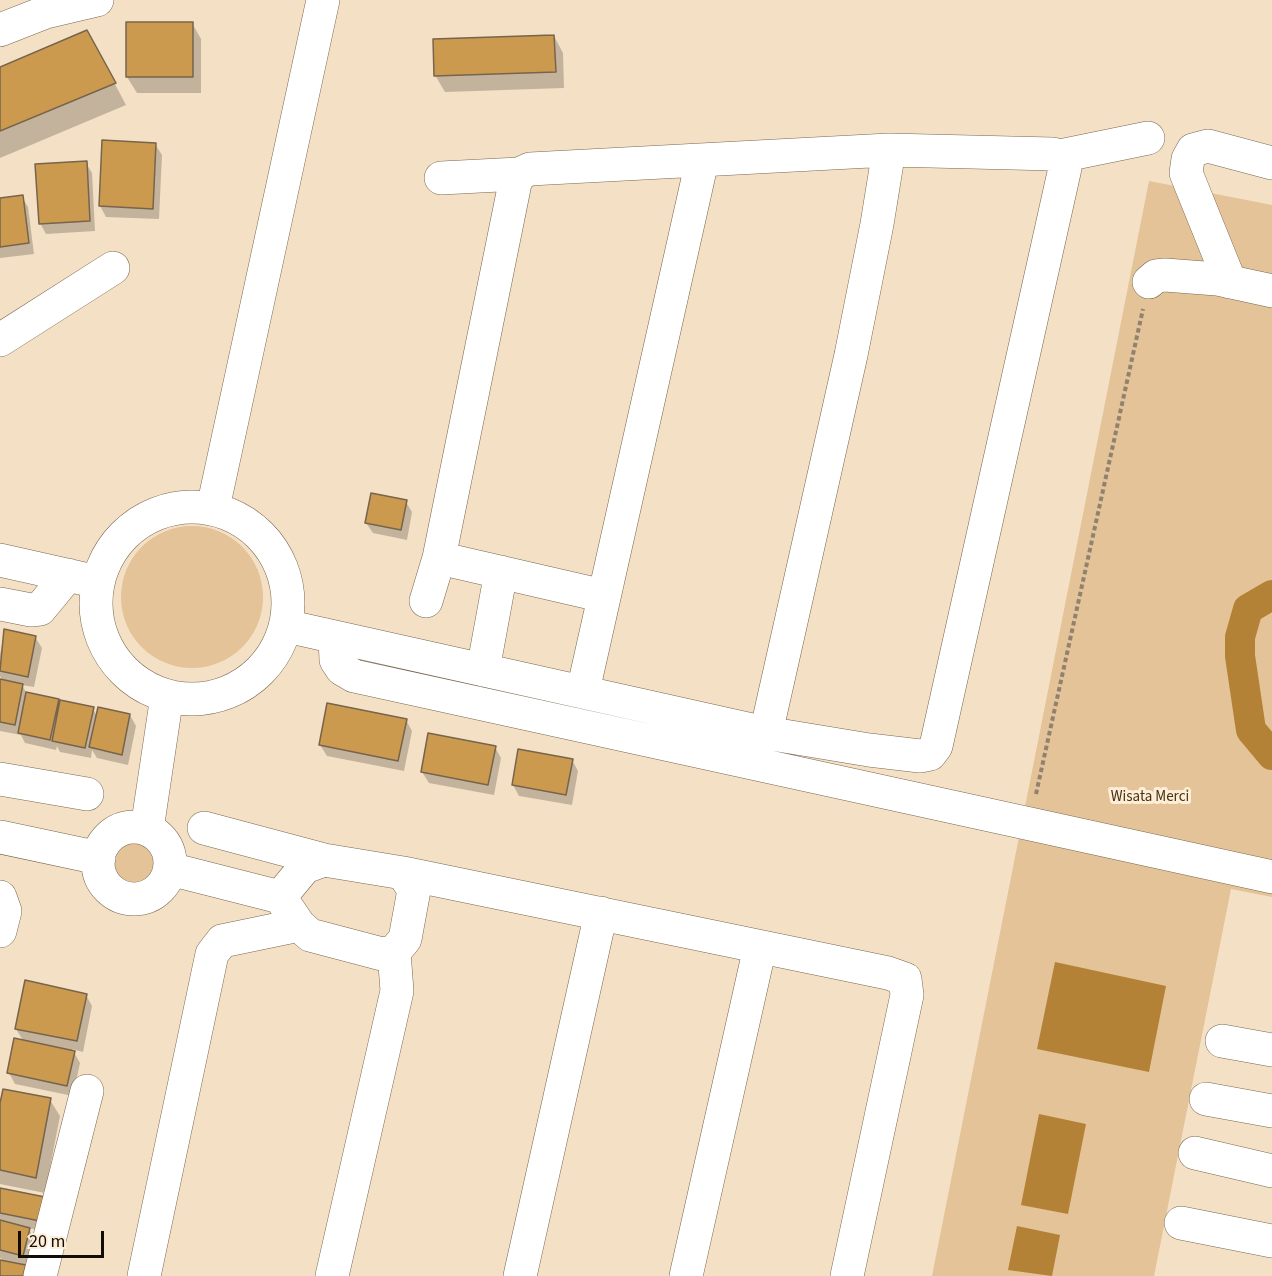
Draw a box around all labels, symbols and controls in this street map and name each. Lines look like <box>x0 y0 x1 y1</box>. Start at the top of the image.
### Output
park label: Wisata Merci <box>1111 789 1189 807</box>
scale bar <box>21 1219 106 1257</box>
text: 20 m <box>29 1229 65 1254</box>

